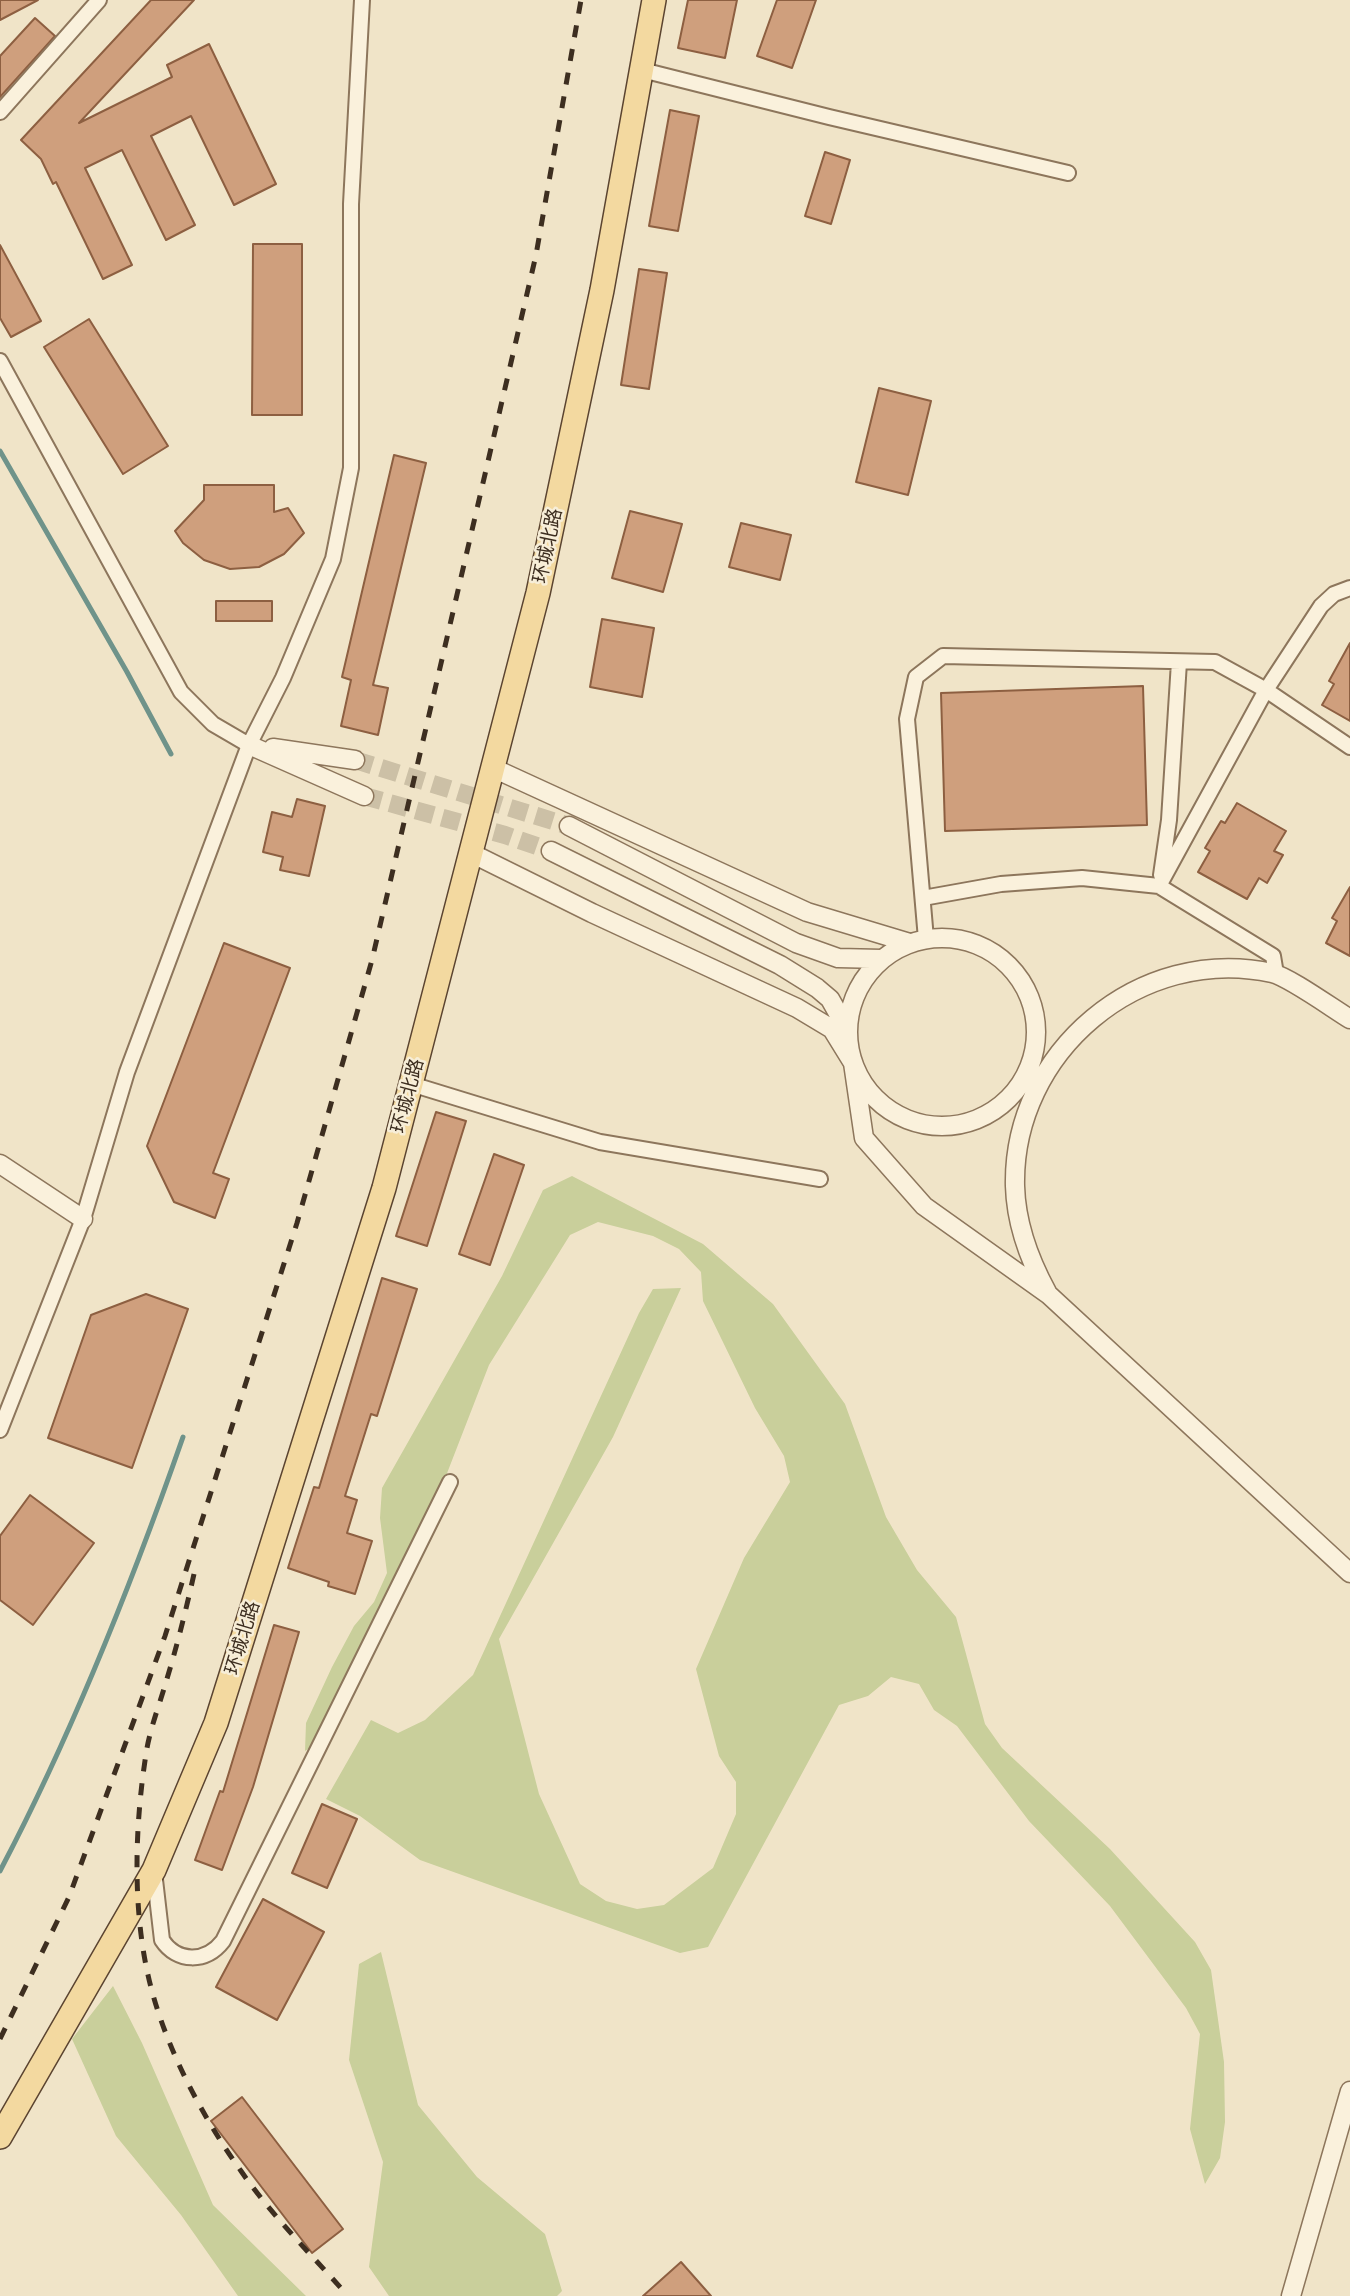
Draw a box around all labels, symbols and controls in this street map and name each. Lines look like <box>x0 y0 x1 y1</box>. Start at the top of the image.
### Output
street label: 环城北路 <box>529 506 567 586</box>
street label: 环城北路 <box>387 1056 429 1136</box>
street label: 环城北路 <box>221 1598 265 1678</box>

